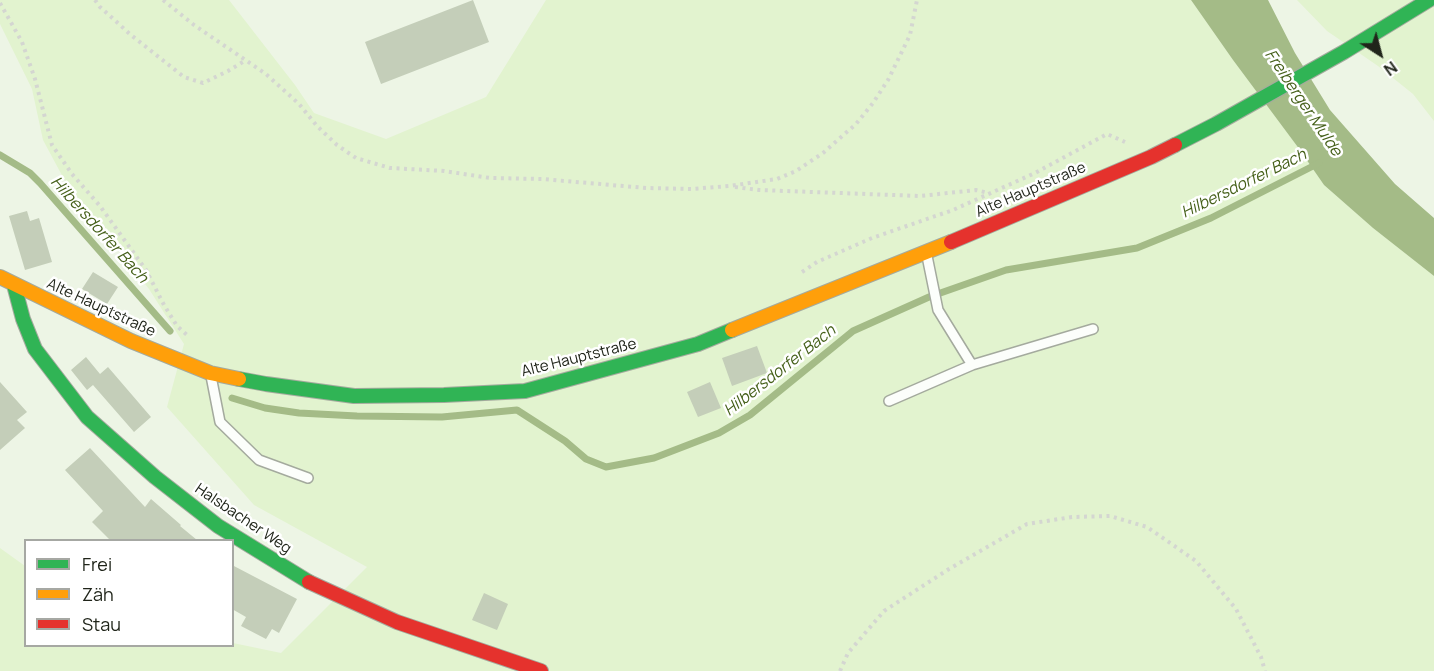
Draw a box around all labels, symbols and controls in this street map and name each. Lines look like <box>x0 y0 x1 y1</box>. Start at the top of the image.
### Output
north arrow <box>1350 24 1410 84</box>
water label: Freiberger Mulde <box>1260 46 1346 160</box>
text: N <box>1379 56 1402 81</box>
water label: Hilbersdorfer Bach <box>1178 145 1310 223</box>
street label: Alte Hauptstraße <box>973 159 1089 221</box>
water label: Hilbersdorfer Bach <box>46 173 152 287</box>
street label: Alte Hauptstraße <box>44 275 158 341</box>
water label: Hilbersdorfer Bach <box>720 321 840 421</box>
street label: Alte Hauptstraße <box>520 335 638 381</box>
street label: Halsbacher Weg <box>191 480 295 558</box>
legend <box>24 539 234 647</box>
text: Frei <box>82 552 112 576</box>
text: Zäh <box>82 582 114 606</box>
text: Stau <box>82 612 121 636</box>

